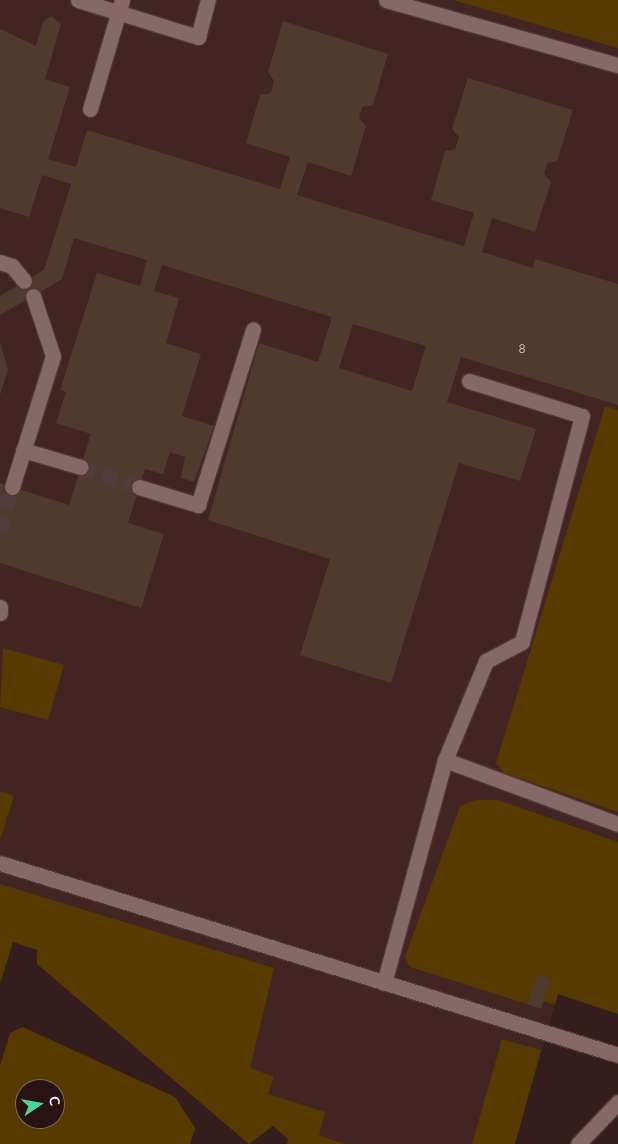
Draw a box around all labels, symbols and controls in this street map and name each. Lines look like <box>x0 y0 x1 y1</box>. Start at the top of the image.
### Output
house number: 8 <box>519 343 525 357</box>
north arrow <box>15 1079 65 1129</box>
text: С <box>44 1094 64 1108</box>

